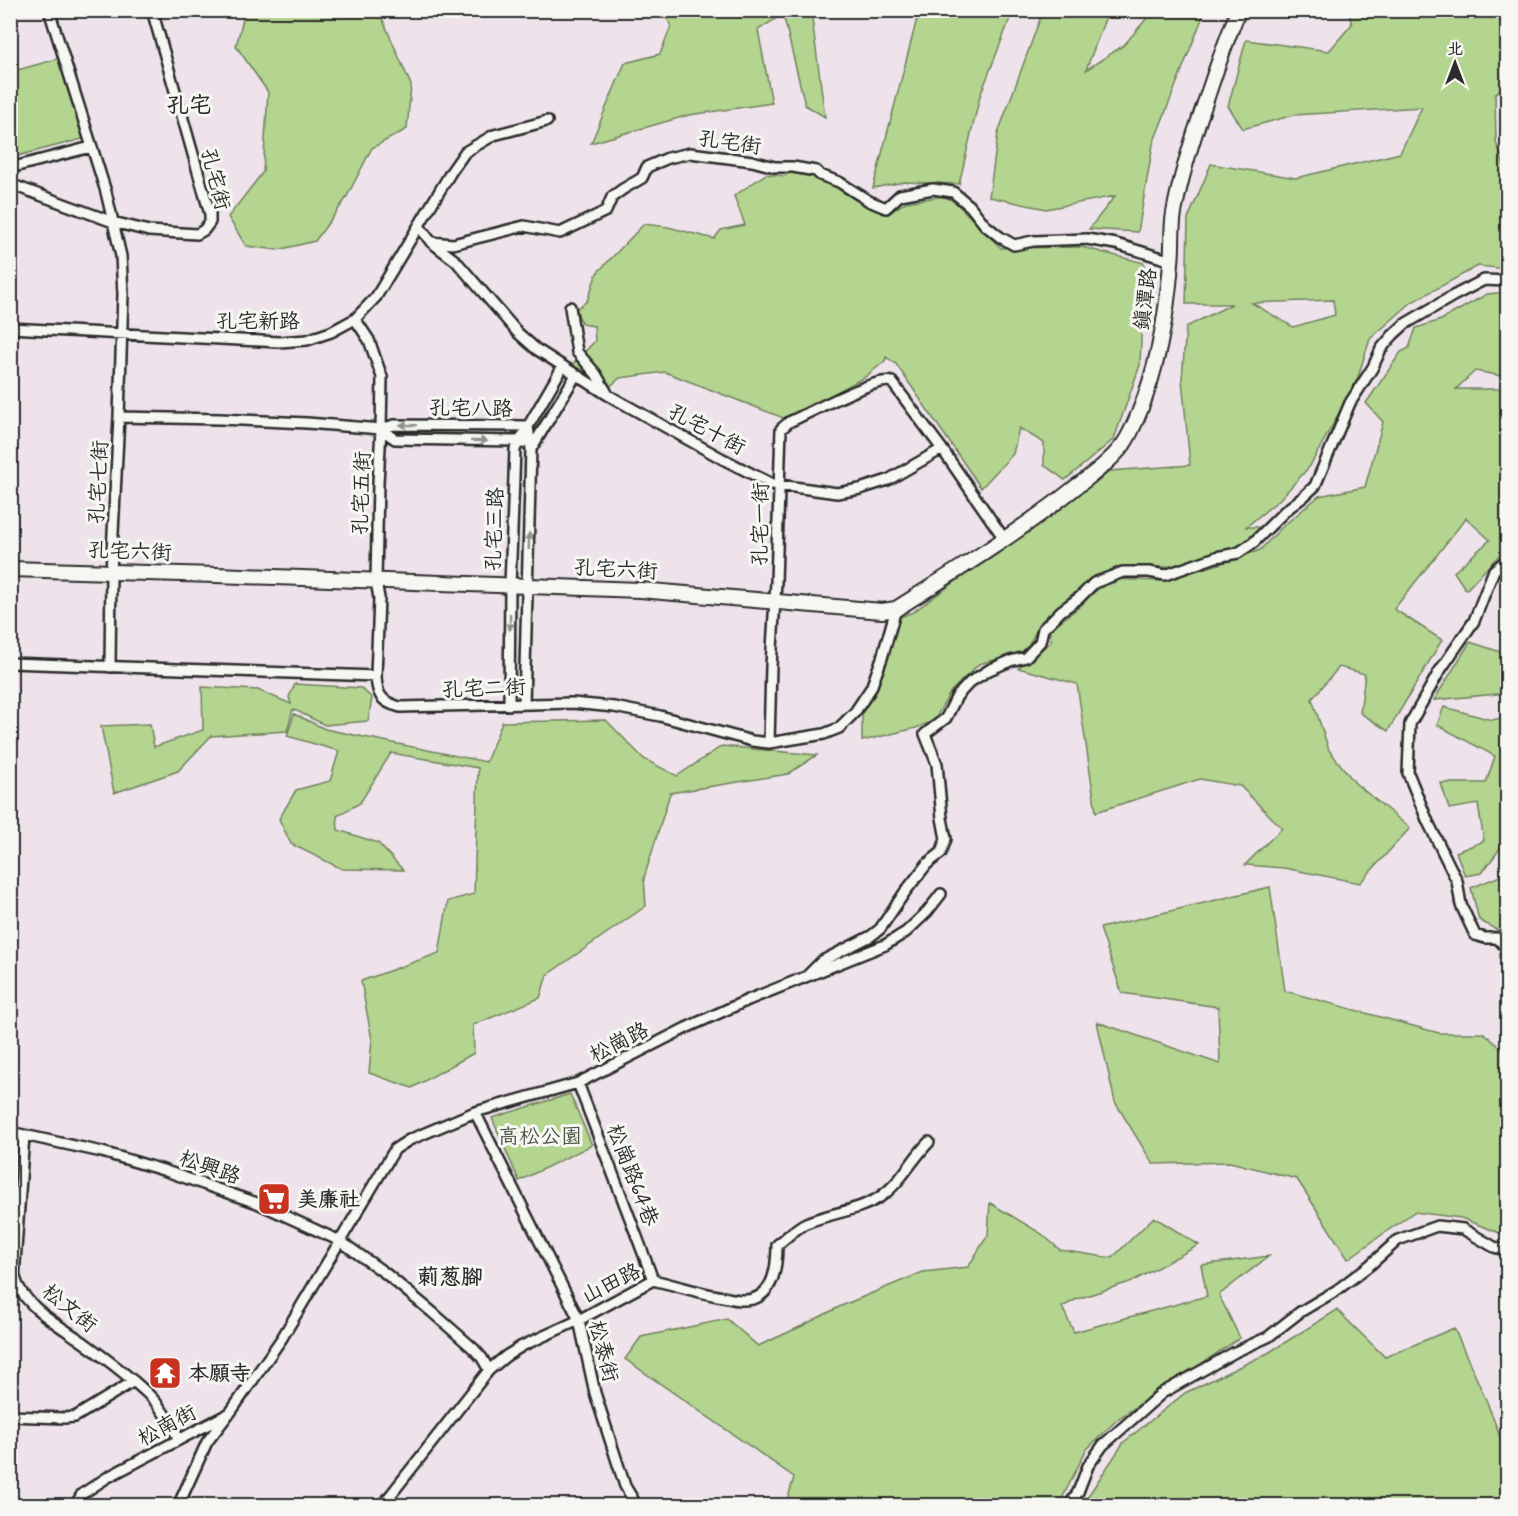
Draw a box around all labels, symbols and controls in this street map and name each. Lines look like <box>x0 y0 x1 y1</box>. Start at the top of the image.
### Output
north arrow <box>1425 33 1485 93</box>
text: 北 <box>1447 39 1463 60</box>
district label: 孔宅 <box>167 92 211 120</box>
street label: 孔宅街 <box>697 125 763 161</box>
street label: 孔宅街 <box>194 145 236 213</box>
street label: 鎮潭路 <box>1128 266 1164 332</box>
street label: 孔宅新路 <box>216 308 300 336</box>
street label: 孔宅八路 <box>429 394 513 424</box>
street label: 孔宅十街 <box>663 398 750 462</box>
one-way arrow <box>399 420 418 430</box>
one-way arrow <box>469 436 488 446</box>
street label: 孔宅七街 <box>83 439 115 525</box>
street label: 孔宅五街 <box>347 451 377 535</box>
street label: 孔宅一街 <box>746 482 776 566</box>
street label: 孔宅三路 <box>480 487 510 571</box>
one-way arrow <box>524 531 534 550</box>
street label: 孔宅六街 <box>88 537 172 567</box>
street label: 孔宅六街 <box>573 554 659 586</box>
one-way arrow <box>505 612 515 631</box>
street label: 孔宅二街 <box>442 674 526 704</box>
street label: 松崗路 <box>585 1016 654 1070</box>
street label: 松崗路64巷 <box>600 1120 664 1231</box>
park label: 高松公園 <box>498 1123 582 1151</box>
street label: 松興路 <box>175 1144 244 1191</box>
supermarket icon: 美廉社 <box>256 1181 292 1217</box>
place label: 美廉社 <box>297 1186 360 1214</box>
street label: 山田路 <box>577 1257 646 1311</box>
district label: 莿葱腳 <box>417 1264 483 1292</box>
street label: 松文街 <box>36 1278 103 1339</box>
street label: 松泰街 <box>582 1317 624 1385</box>
temple icon: 本願寺 <box>147 1355 183 1391</box>
place label: 本願寺 <box>188 1360 251 1388</box>
street label: 松南街 <box>133 1399 202 1453</box>

